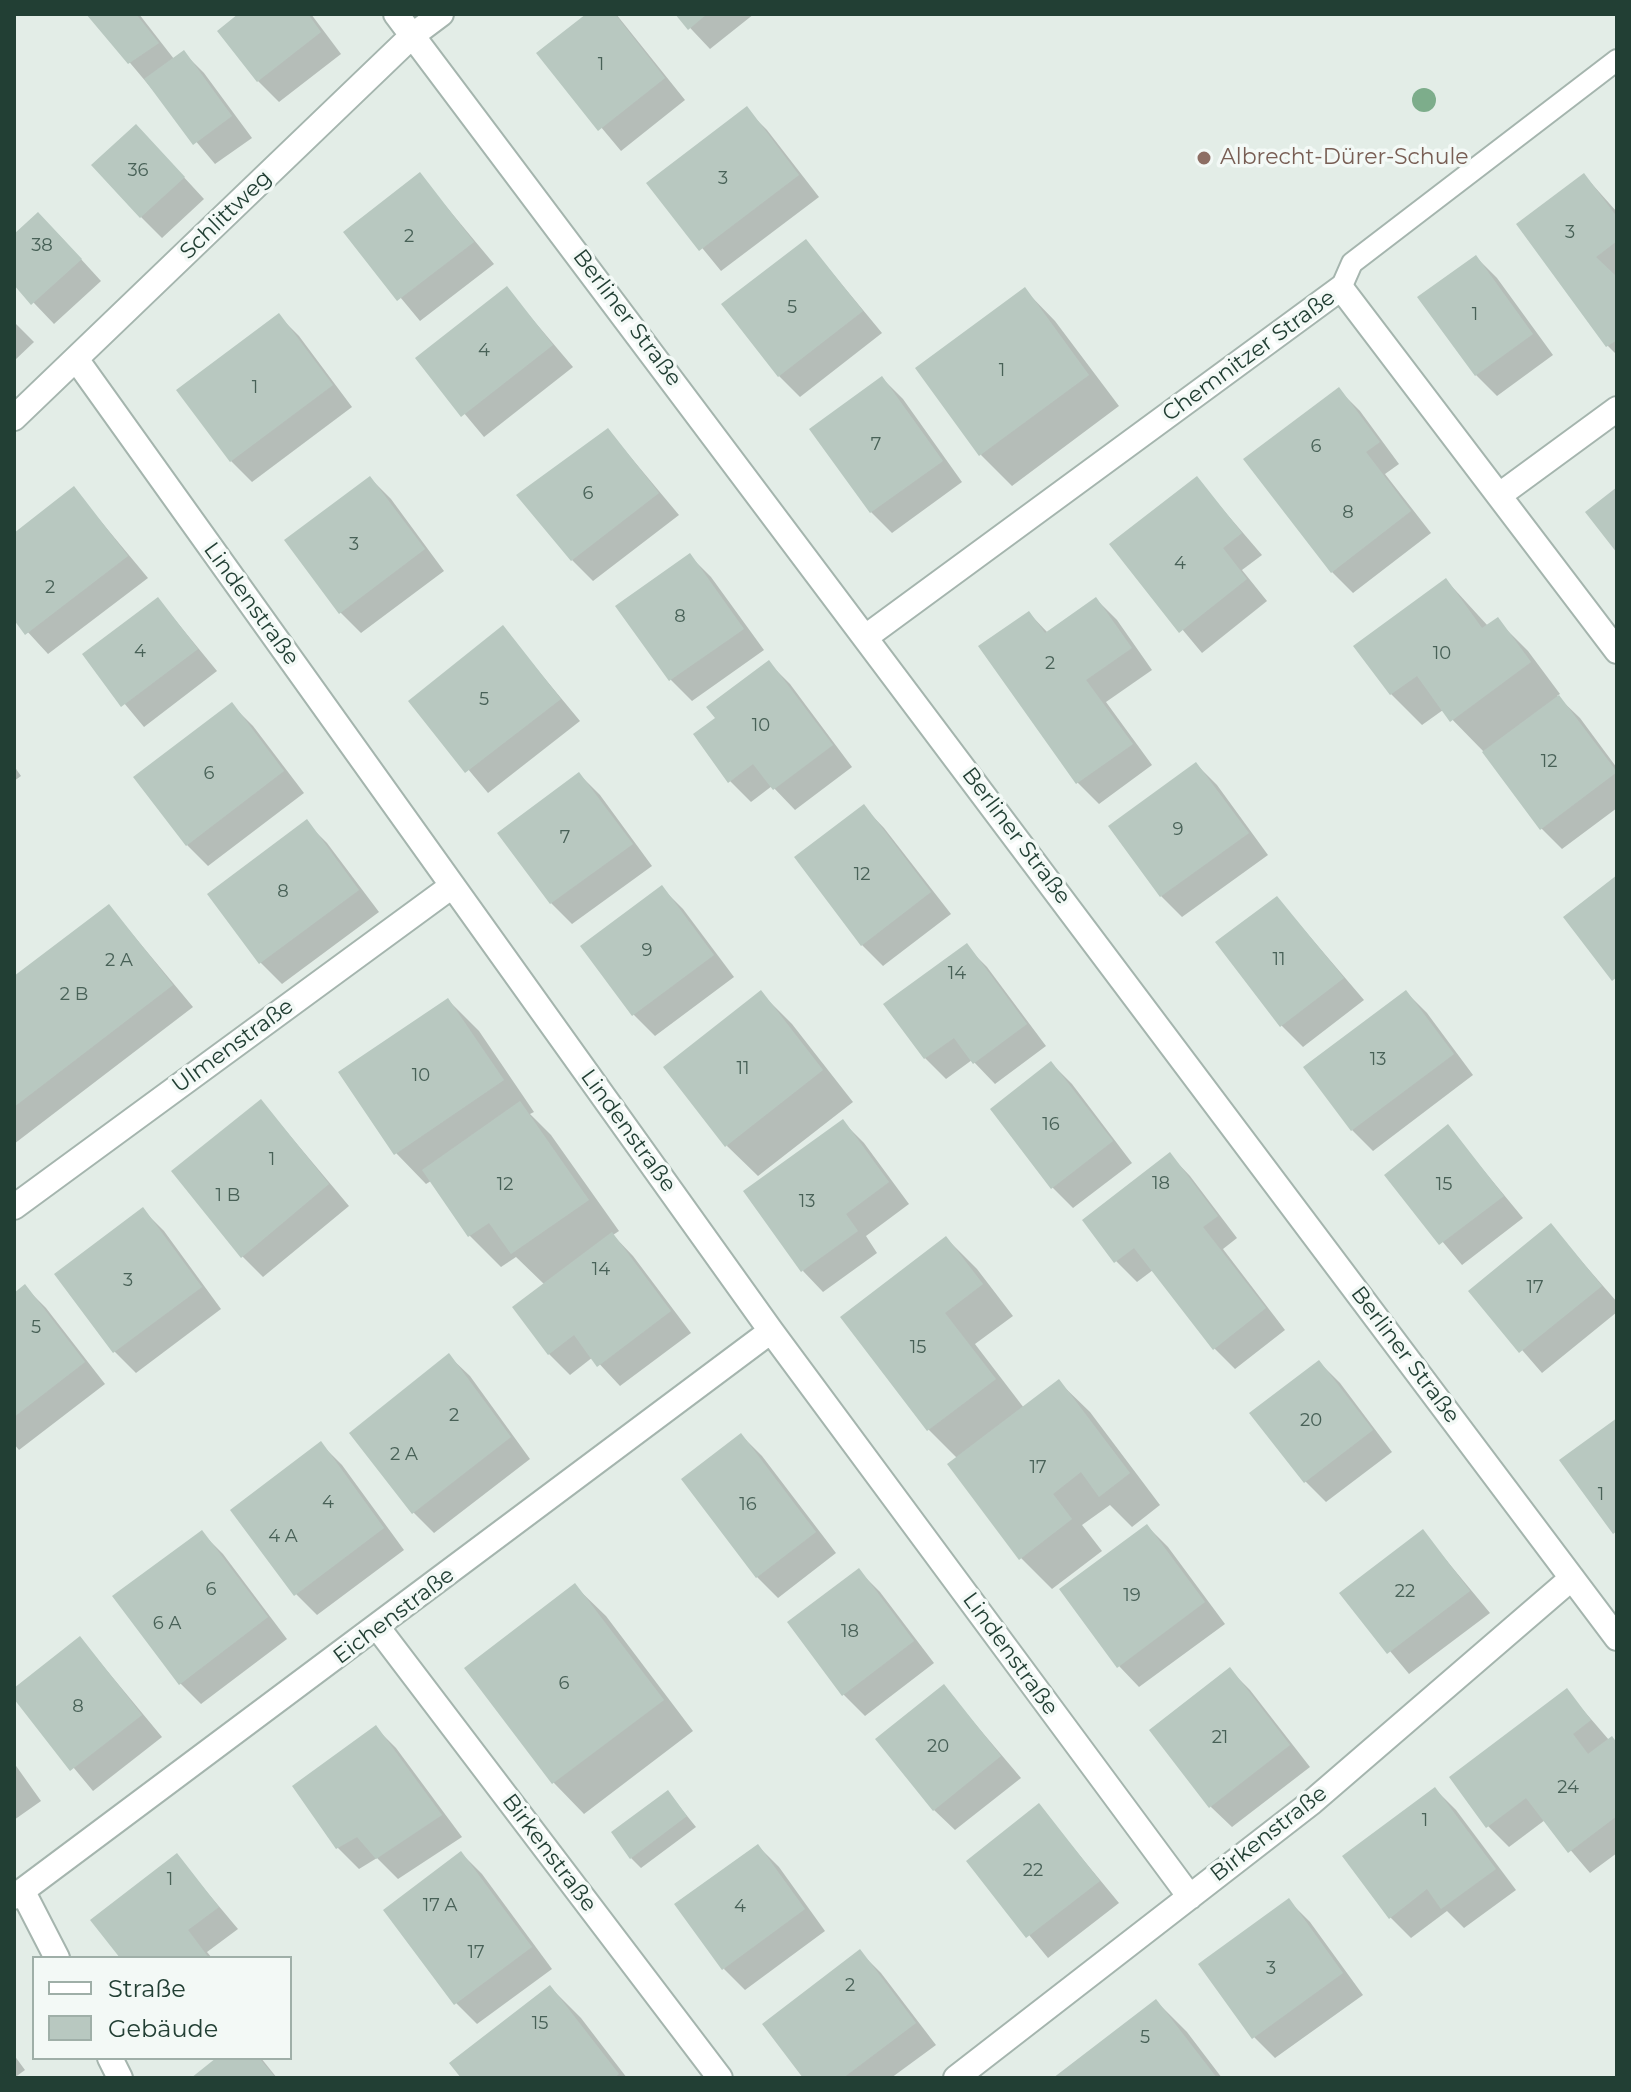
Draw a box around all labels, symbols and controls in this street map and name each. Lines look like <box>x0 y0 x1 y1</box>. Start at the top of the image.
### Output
house number: 1 <box>598 54 604 76</box>
place label: Albrecht-Dürer-Schule <box>1220 145 1469 171</box>
marker: Albrecht-Dürer-Schule <box>1195 149 1213 167</box>
house number: 36 <box>127 160 149 182</box>
street label: Schlittweg <box>175 165 277 265</box>
house number: 3 <box>718 168 728 190</box>
house number: 3 <box>1565 222 1575 244</box>
house number: 2 <box>404 226 414 248</box>
house number: 38 <box>31 235 53 257</box>
street label: Berliner Straße <box>567 244 687 392</box>
street label: Chemnitzer Straße <box>1158 285 1340 427</box>
house number: 5 <box>787 297 797 319</box>
house number: 1 <box>1472 304 1478 326</box>
house number: 4 <box>478 340 490 362</box>
house number: 1 <box>999 360 1005 382</box>
house number: 1 <box>252 377 258 399</box>
house number: 7 <box>871 434 881 456</box>
house number: 6 <box>1311 436 1321 458</box>
house number: 6 <box>583 483 593 505</box>
house number: 8 <box>1342 502 1354 524</box>
house number: 3 <box>349 534 359 556</box>
street label: Lindenstraße <box>198 537 304 671</box>
house number: 4 <box>1174 553 1186 575</box>
house number: 2 <box>45 577 55 599</box>
house number: 8 <box>674 606 686 628</box>
house number: 4 <box>134 641 146 663</box>
house number: 10 <box>1433 643 1451 665</box>
house number: 2 <box>1045 653 1055 675</box>
house number: 5 <box>479 689 489 711</box>
house number: 10 <box>752 715 770 737</box>
house number: 12 <box>1541 751 1557 773</box>
street label: Berliner Straße <box>956 762 1076 910</box>
house number: 6 <box>204 763 214 785</box>
house number: 9 <box>1173 819 1183 841</box>
house number: 7 <box>560 827 570 849</box>
house number: 12 <box>854 864 870 886</box>
house number: 8 <box>277 881 289 903</box>
house number: 9 <box>642 940 652 962</box>
house number: 11 <box>1273 949 1285 971</box>
house number: 2 A <box>105 950 133 972</box>
house number: 14 <box>948 963 966 985</box>
house number: 2 B <box>60 984 88 1006</box>
street label: Ulmenstraße <box>167 993 299 1099</box>
house number: 13 <box>1370 1049 1386 1071</box>
house number: 11 <box>737 1058 749 1080</box>
street label: Lindenstraße <box>575 1064 681 1198</box>
house number: 10 <box>412 1065 430 1087</box>
house number: 16 <box>1042 1114 1060 1136</box>
house number: 1 <box>269 1149 275 1171</box>
house number: 18 <box>1152 1173 1170 1195</box>
house number: 12 <box>497 1174 513 1196</box>
house number: 15 <box>1436 1174 1452 1196</box>
house number: 1 B <box>216 1185 240 1207</box>
house number: 13 <box>799 1191 815 1213</box>
house number: 14 <box>592 1259 610 1281</box>
house number: 3 <box>123 1270 133 1292</box>
house number: 17 <box>1526 1277 1544 1299</box>
street label: Berliner Straße <box>1345 1281 1465 1429</box>
house number: 5 <box>31 1317 41 1339</box>
house number: 15 <box>910 1337 926 1359</box>
house number: 2 <box>449 1405 459 1427</box>
house number: 20 <box>1300 1410 1322 1432</box>
house number: 2 A <box>390 1444 418 1466</box>
house number: 17 <box>1029 1457 1047 1479</box>
house number: 1 <box>1598 1484 1604 1506</box>
house number: 4 <box>322 1492 334 1514</box>
house number: 16 <box>739 1494 757 1516</box>
house number: 4 A <box>268 1526 298 1548</box>
street label: Eichenstraße <box>328 1562 460 1670</box>
house number: 6 <box>206 1579 216 1601</box>
house number: 22 <box>1395 1581 1415 1603</box>
house number: 19 <box>1123 1585 1141 1607</box>
street label: Lindenstraße <box>957 1587 1063 1721</box>
house number: 6 A <box>153 1613 181 1635</box>
house number: 18 <box>841 1621 859 1643</box>
house number: 6 <box>559 1673 569 1695</box>
house number: 8 <box>72 1696 84 1718</box>
house number: 21 <box>1212 1727 1228 1749</box>
house number: 20 <box>927 1736 949 1758</box>
house number: 24 <box>1557 1777 1579 1799</box>
street label: Birkenstraße <box>1205 1780 1333 1888</box>
street label: Birkenstraße <box>496 1789 602 1917</box>
house number: 1 <box>1422 1810 1428 1832</box>
house number: 22 <box>1023 1860 1043 1882</box>
house number: 1 <box>167 1869 173 1891</box>
house number: 17 A <box>423 1895 457 1917</box>
house number: 4 <box>734 1896 746 1918</box>
house number: 17 <box>467 1942 485 1964</box>
legend <box>32 1956 292 2060</box>
house number: 3 <box>1266 1958 1276 1980</box>
text: Straße <box>108 1974 186 2003</box>
house number: 2 <box>845 1975 855 1997</box>
house number: 15 <box>532 2013 548 2035</box>
text: Gebäude <box>108 2014 218 2043</box>
house number: 5 <box>1140 2027 1150 2049</box>

